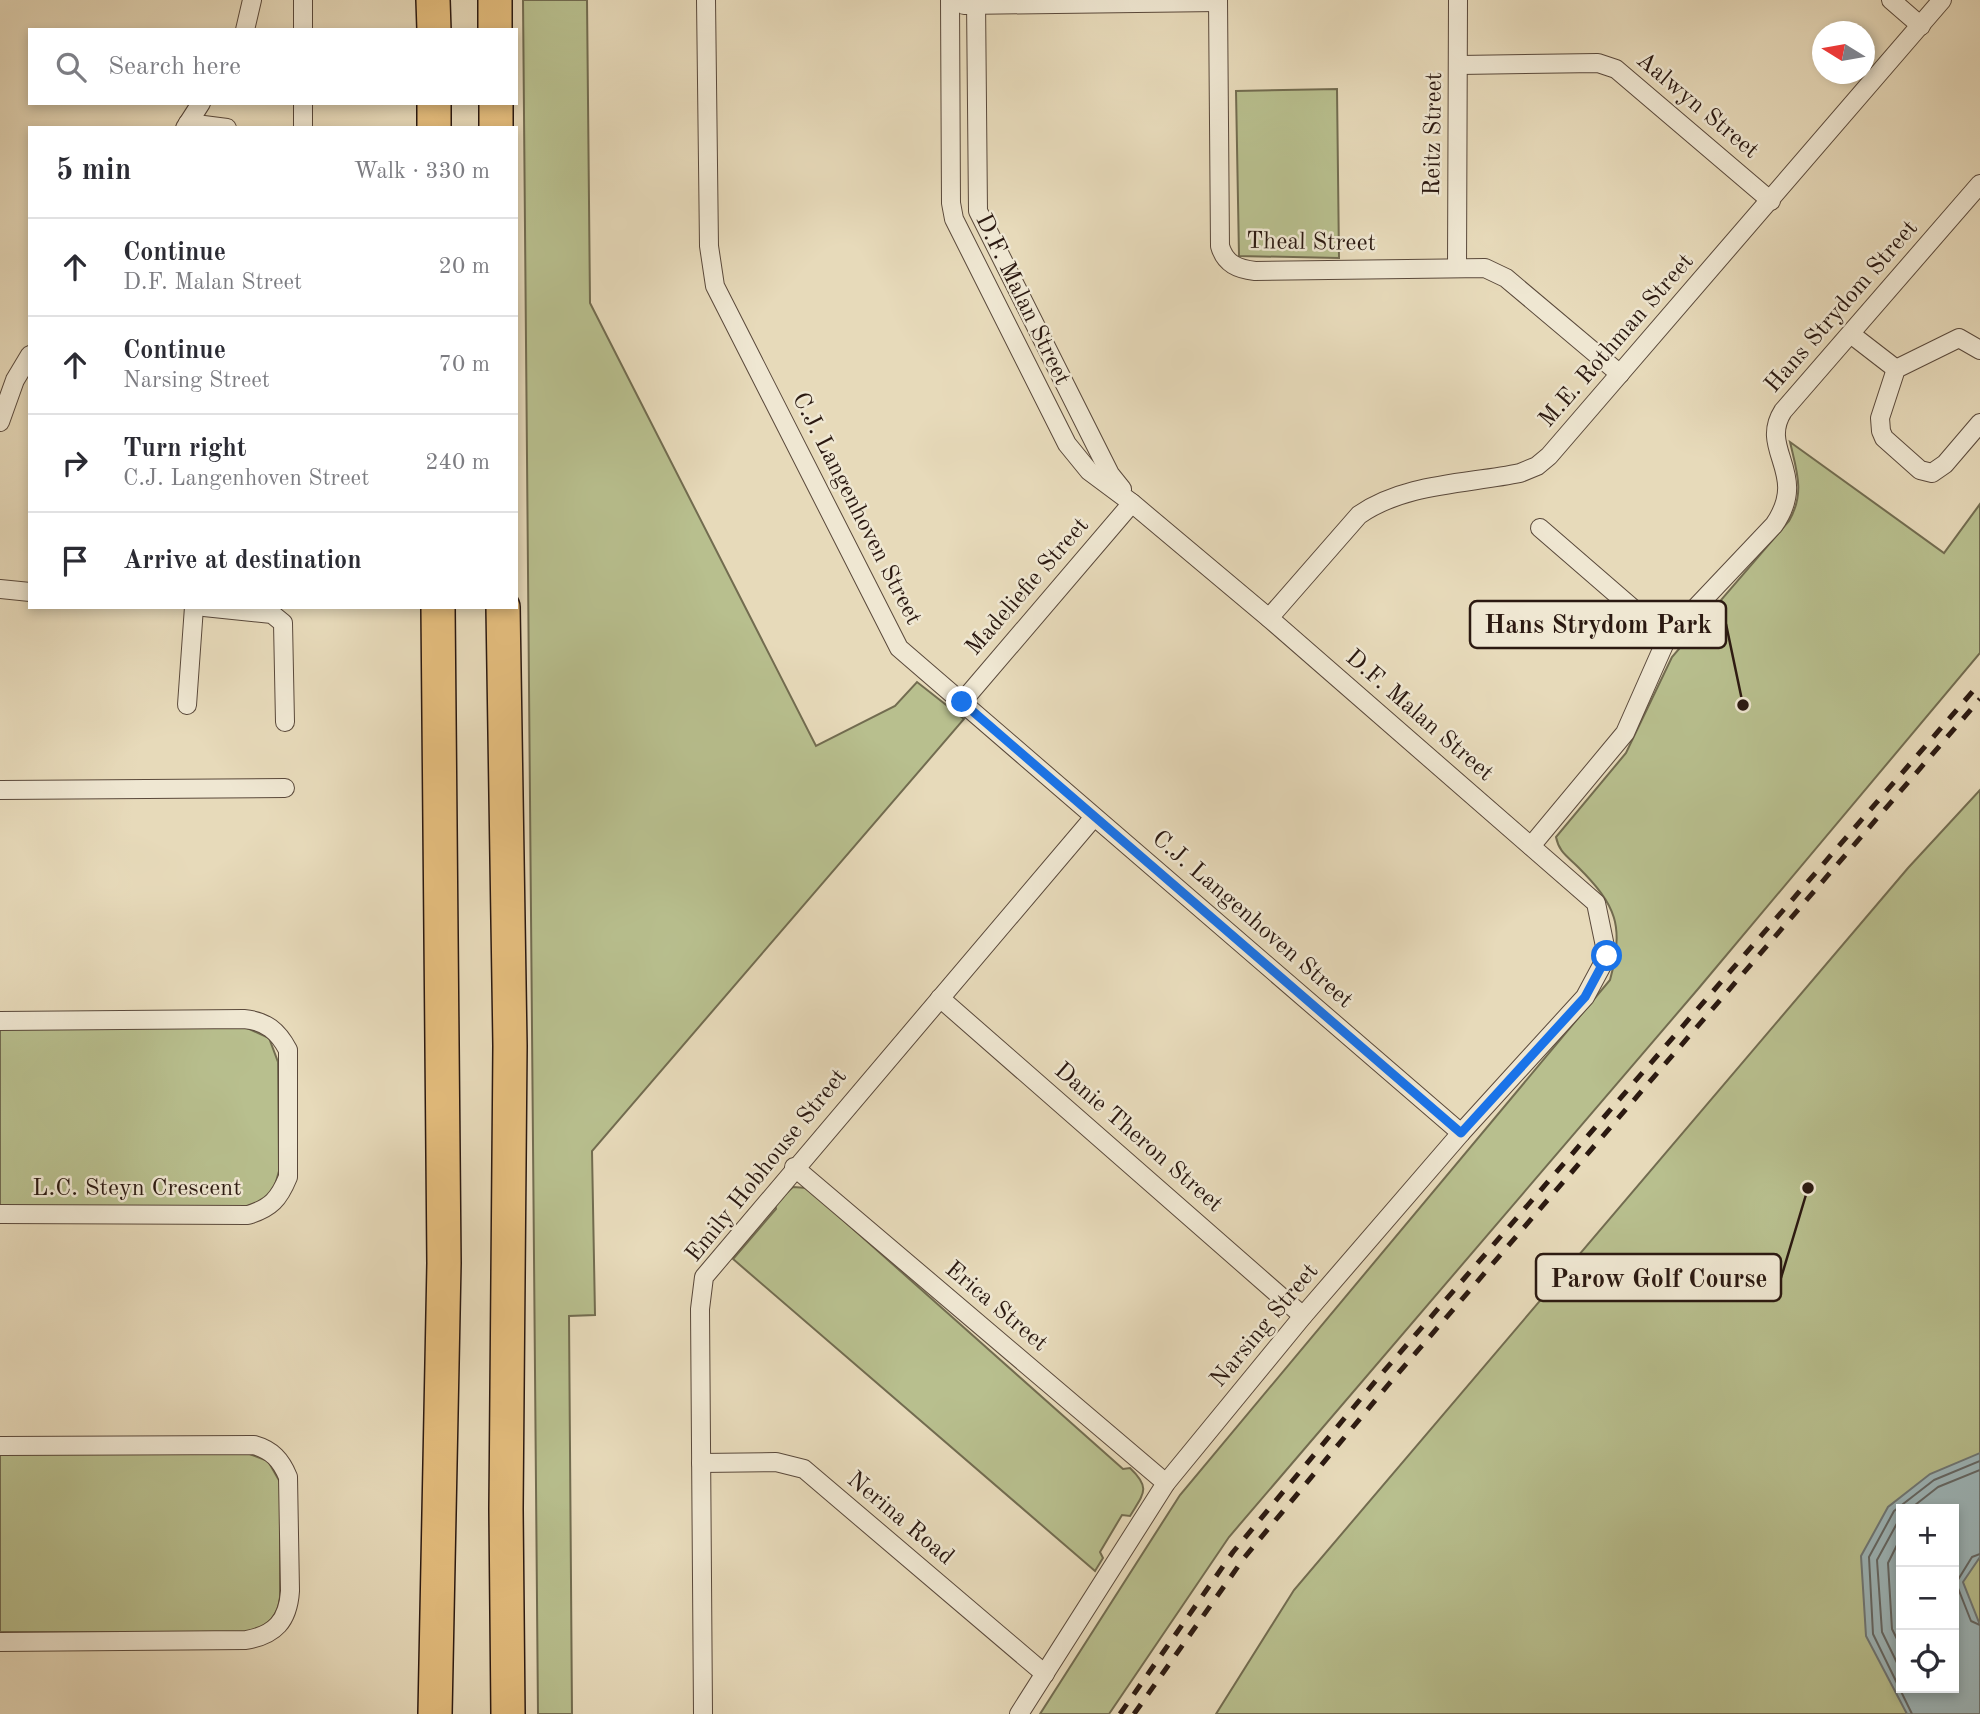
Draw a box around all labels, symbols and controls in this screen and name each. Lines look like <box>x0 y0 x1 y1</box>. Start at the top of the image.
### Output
north arrow <box>1812 21 1875 84</box>
search box <box>28 28 518 105</box>
icon: search <box>52 48 90 86</box>
street label: Aalwyn Street <box>1631 48 1763 164</box>
text: Search here <box>108 54 241 80</box>
street label: Reitz Street <box>1421 72 1447 196</box>
text: 5 min <box>56 156 131 186</box>
text: Walk · 330 m <box>354 160 490 183</box>
street label: D.F. Malan Street <box>970 211 1074 389</box>
street label: Hans Strydom Street <box>1761 216 1923 398</box>
street label: Theal Street <box>1246 230 1376 256</box>
text: Continue <box>123 240 226 266</box>
icon: ahead <box>56 248 94 286</box>
street label: M.E. Rothman Street <box>1535 250 1699 432</box>
text: 20 m <box>439 255 490 278</box>
text: D.F. Malan Street <box>123 271 302 294</box>
text: Continue <box>123 338 226 364</box>
icon: ahead <box>56 346 94 384</box>
text: 70 m <box>439 353 490 376</box>
text: Narsing Street <box>123 369 270 392</box>
street label: C.J. Langenhoven Street <box>787 389 925 629</box>
text: Turn right <box>123 436 246 462</box>
icon: right <box>56 444 94 482</box>
text: 240 m <box>425 451 490 474</box>
text: C.J. Langenhoven Street <box>123 467 369 490</box>
street label: Madeliefie Street <box>962 514 1094 660</box>
icon: arrive <box>56 542 94 580</box>
text: Arrive at destination <box>123 548 362 574</box>
callout: Hans Strydom Park <box>1470 601 1726 648</box>
text: Hans Strydom Park <box>1484 613 1713 639</box>
street label: D.F. Malan Street <box>1341 646 1497 786</box>
route end <box>946 686 977 717</box>
street label: C.J. Langenhoven Street <box>1147 827 1357 1013</box>
route start <box>1591 940 1622 971</box>
street label: Danie Theron Street <box>1049 1059 1227 1217</box>
street label: Emily Hobhouse Street <box>682 1065 852 1267</box>
street label: L.C. Steyn Crescent <box>32 1177 242 1201</box>
callout: Parow Golf Course <box>1536 1254 1781 1301</box>
street label: Erica Street <box>940 1257 1052 1357</box>
street label: Narsing Street <box>1207 1260 1323 1392</box>
text: Parow Golf Course <box>1550 1267 1768 1293</box>
street label: Nerina Road <box>842 1468 958 1570</box>
map controls <box>1896 1504 1959 1693</box>
button: + <box>1896 1504 1959 1567</box>
button: − <box>1896 1567 1959 1630</box>
button: locate <box>1896 1630 1959 1693</box>

